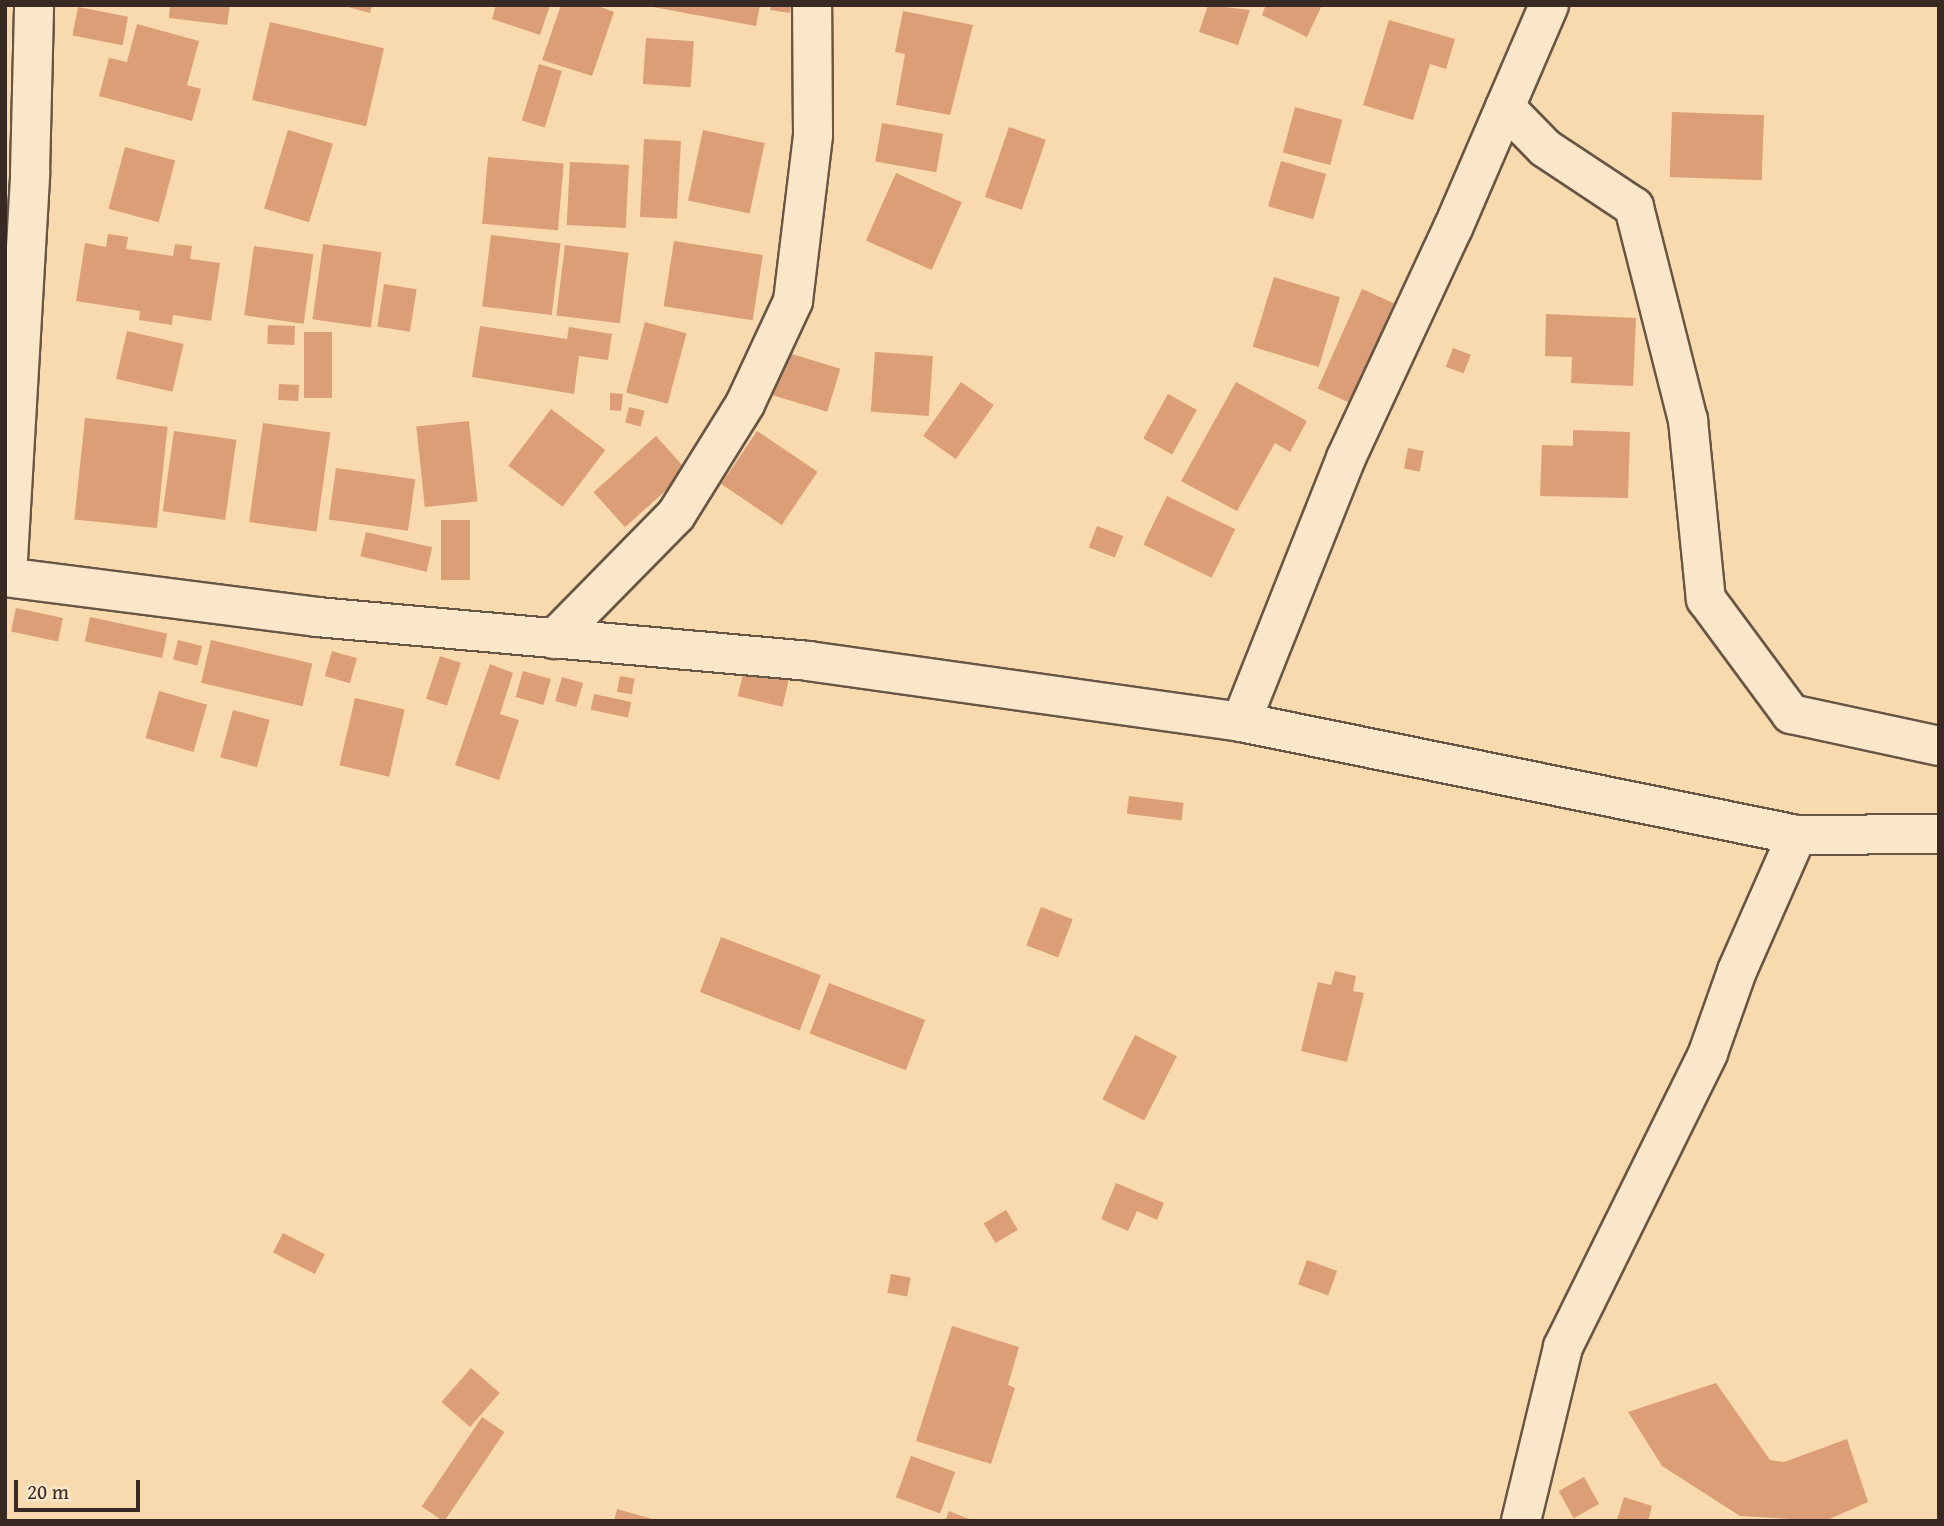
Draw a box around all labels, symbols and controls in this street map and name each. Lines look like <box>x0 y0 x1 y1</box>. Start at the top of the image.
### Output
scale bar <box>18 1466 144 1510</box>
text: 20 m <box>27 1476 69 1507</box>

